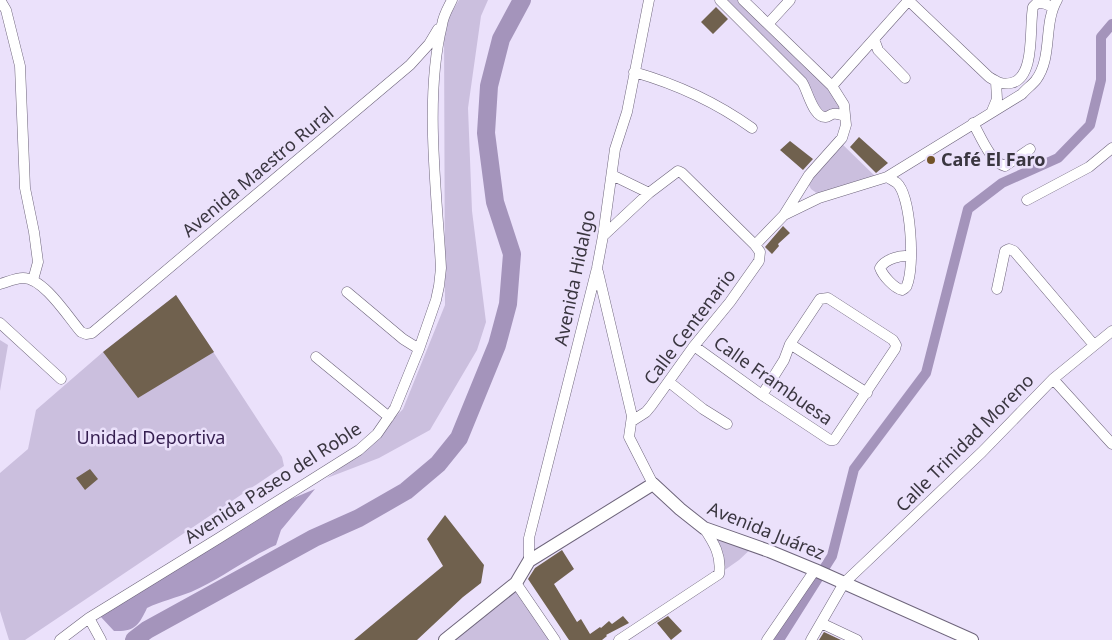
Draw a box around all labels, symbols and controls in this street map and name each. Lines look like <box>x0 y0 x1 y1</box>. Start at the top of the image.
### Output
street label: Avenida Maestro Rural <box>177 101 338 242</box>
place label: Café El Faro <box>941 147 1045 171</box>
marker: Café El Faro <box>925 154 937 166</box>
street label: Avenida Hidalgo <box>548 208 600 348</box>
street label: Calle Centenario <box>638 264 741 389</box>
street label: Calle Frambuesa <box>709 330 838 430</box>
street label: Calle Trinidad Moreno <box>890 368 1039 517</box>
street label: Avenida Paseo del Roble <box>179 416 365 548</box>
park label: Unidad Deportiva <box>77 425 225 449</box>
street label: Avenida Juárez <box>704 496 828 564</box>

